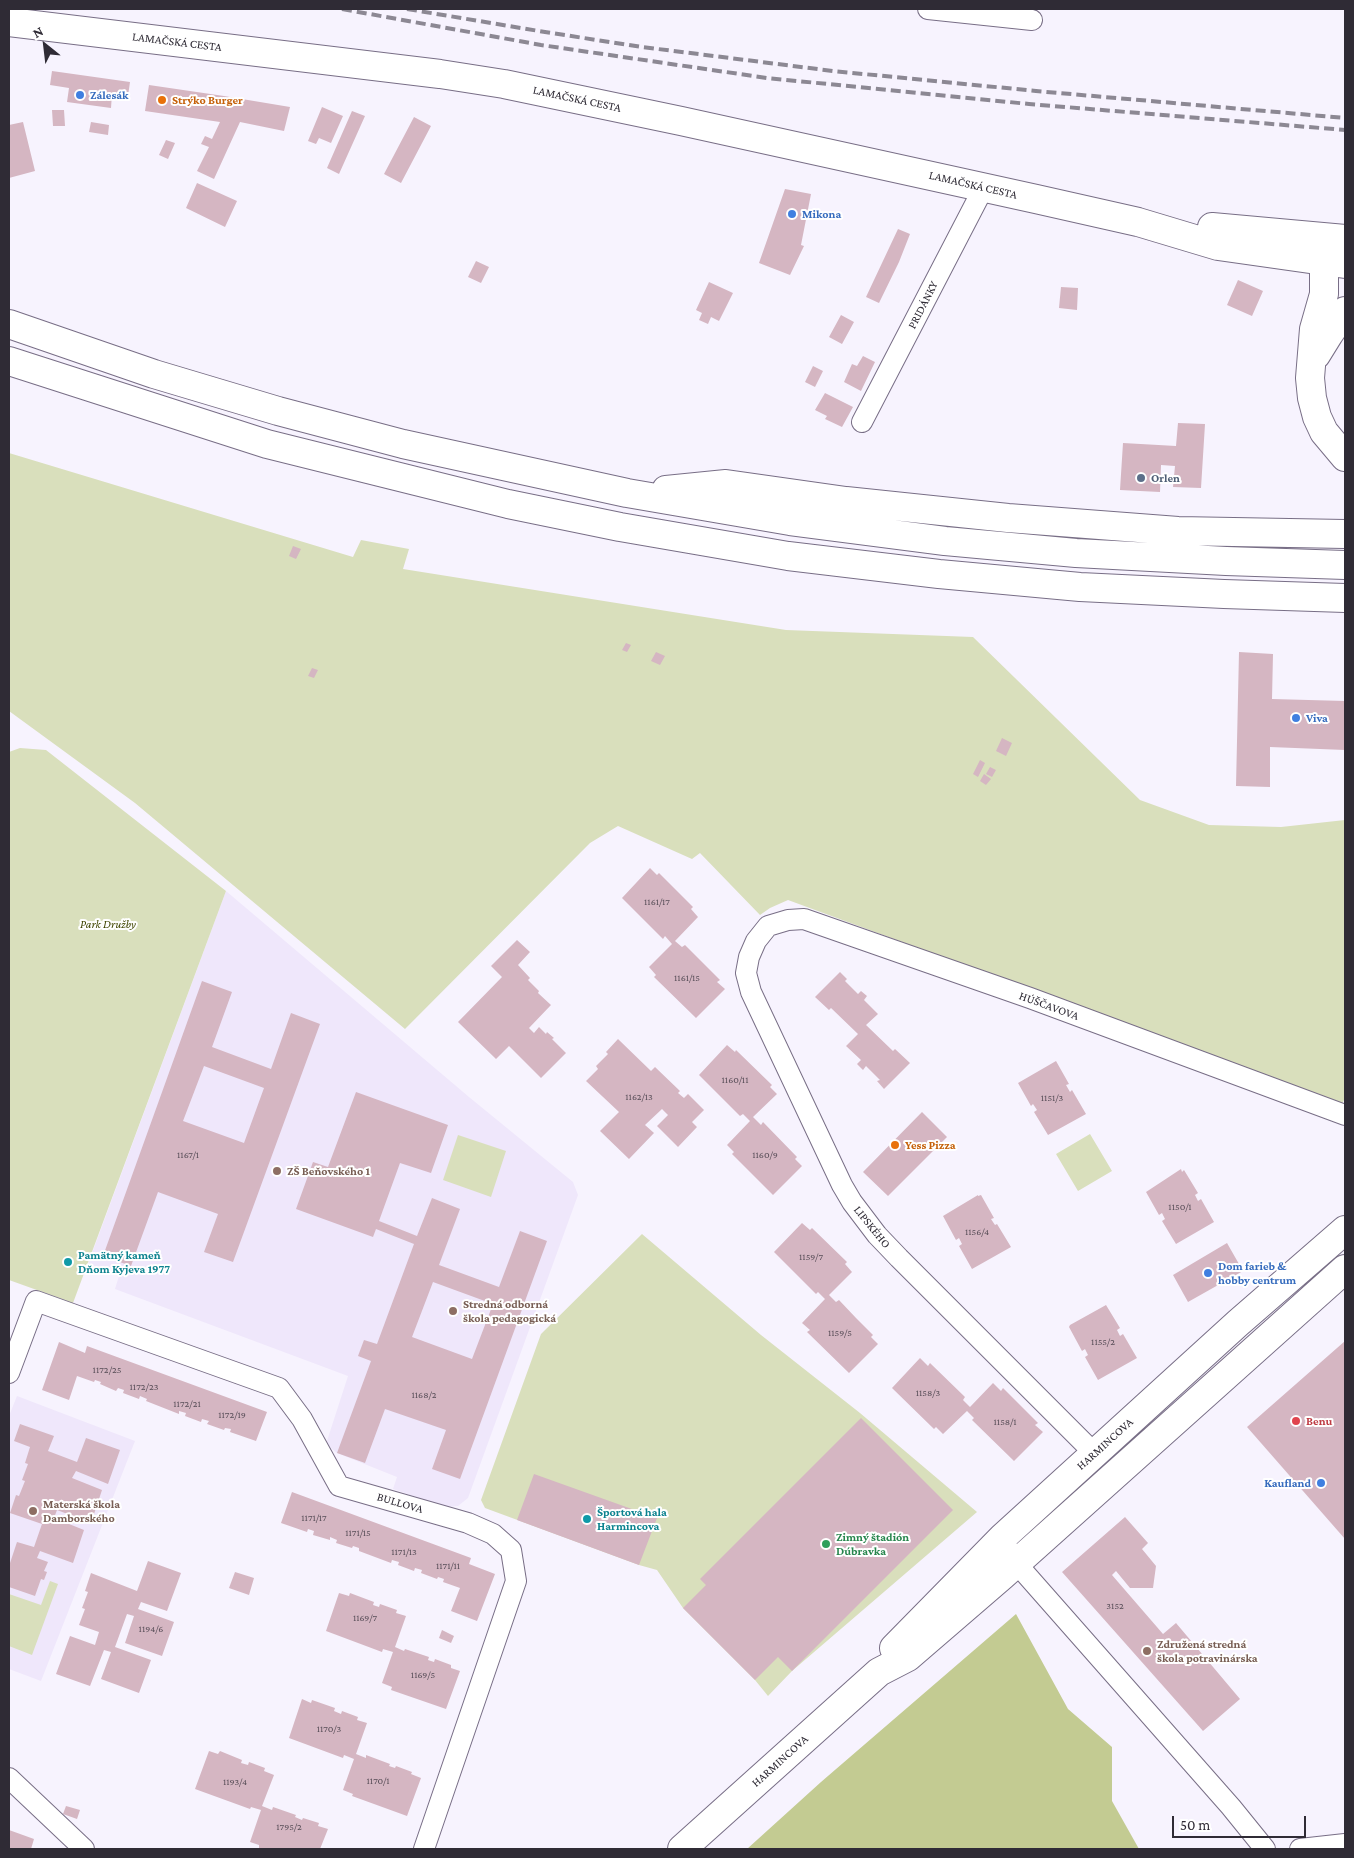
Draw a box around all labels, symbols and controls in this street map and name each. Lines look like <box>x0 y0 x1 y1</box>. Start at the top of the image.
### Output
north arrow <box>20 20 70 70</box>
text: N <box>30 23 46 41</box>
street label: LAMAČSKÁ CESTA <box>131 29 223 55</box>
street label: LAMAČSKÁ CESTA <box>531 83 623 115</box>
place label: Zálesák <box>90 88 129 102</box>
marker: Zálesák <box>74 89 86 101</box>
place label: Strýko Burger <box>172 93 243 107</box>
marker: Strýko Burger <box>156 94 168 106</box>
street label: LAMAČSKÁ CESTA <box>928 168 1018 202</box>
place label: Mikona <box>802 207 841 221</box>
marker: Mikona <box>786 208 798 220</box>
street label: PRIDÁNKY <box>905 279 941 331</box>
place label: Orlen <box>1151 471 1180 485</box>
marker: Orlen <box>1135 472 1147 484</box>
place label: Viva <box>1306 711 1328 725</box>
marker: Viva <box>1290 712 1302 724</box>
house number: 1161/17 <box>644 896 670 908</box>
park label: Park Družby <box>80 917 136 931</box>
house number: 1161/15 <box>674 972 700 984</box>
street label: HÚŠČAVOVA <box>1017 989 1081 1023</box>
house number: 1160/11 <box>722 1074 748 1086</box>
house number: 1162/13 <box>625 1091 653 1103</box>
house number: 1151/3 <box>1041 1092 1063 1104</box>
place label: Yess Pizza <box>905 1138 956 1152</box>
marker: Yess Pizza <box>889 1139 901 1151</box>
house number: 1167/1 <box>177 1149 199 1161</box>
house number: 1160/9 <box>752 1149 778 1161</box>
place label: ZŠ Beňovského 1 <box>287 1164 370 1178</box>
marker: ZŠ Beňovského 1 <box>271 1165 283 1177</box>
house number: 1150/1 <box>1168 1201 1192 1213</box>
street label: LIPSKÉHO <box>850 1203 894 1251</box>
house number: 1156/4 <box>965 1226 989 1238</box>
place label: Pamätný kameň Dňom Kyjeva 1977 <box>78 1248 170 1276</box>
house number: 1159/7 <box>799 1251 823 1263</box>
marker: Pamätný kameň Dňom Kyjeva 1977 <box>62 1256 74 1268</box>
place label: Dom farieb & hobby centrum <box>1218 1259 1296 1287</box>
marker: Dom farieb & hobby centrum <box>1202 1267 1214 1279</box>
place label: Stredná odborná škola pedagogická <box>463 1297 556 1325</box>
marker: Stredná odborná škola pedagogická <box>447 1305 459 1317</box>
house number: 1159/5 <box>828 1327 852 1339</box>
house number: 1155/2 <box>1091 1336 1115 1348</box>
house number: 1172/25 <box>93 1364 121 1376</box>
house number: 1172/23 <box>130 1381 158 1393</box>
house number: 1158/3 <box>916 1387 940 1399</box>
house number: 1168/2 <box>411 1389 437 1401</box>
house number: 1172/21 <box>173 1398 201 1410</box>
house number: 1172/19 <box>218 1409 246 1421</box>
place label: Benu <box>1306 1414 1332 1428</box>
street label: HARMINCOVA <box>1074 1415 1136 1473</box>
marker: Benu <box>1290 1415 1302 1427</box>
house number: 1158/1 <box>994 1416 1016 1428</box>
place label: Kaufland <box>1264 1476 1311 1490</box>
marker: Kaufland <box>1315 1477 1327 1489</box>
street label: BULLOVA <box>375 1490 425 1516</box>
place label: Materská škola Damborského <box>43 1497 120 1525</box>
marker: Materská škola Damborského <box>27 1505 39 1517</box>
place label: Športová hala Harmincova <box>597 1505 667 1533</box>
house number: 1171/17 <box>301 1512 327 1524</box>
marker: Športová hala Harmincova <box>581 1513 593 1525</box>
house number: 1171/15 <box>345 1527 371 1539</box>
place label: Zimný štadión Dúbravka <box>836 1530 909 1558</box>
marker: Zimný štadión Dúbravka <box>820 1538 832 1550</box>
house number: 1171/13 <box>391 1546 417 1558</box>
house number: 1171/11 <box>436 1560 460 1572</box>
house number: 3152 <box>1106 1600 1124 1612</box>
house number: 1169/7 <box>353 1612 377 1624</box>
house number: 1194/6 <box>139 1623 163 1635</box>
place label: Združená stredná škola potravinárska <box>1157 1637 1258 1665</box>
marker: Združená stredná škola potravinárska <box>1141 1645 1153 1657</box>
house number: 1169/5 <box>411 1669 435 1681</box>
house number: 1170/3 <box>317 1723 341 1735</box>
street label: HARMINCOVA <box>749 1732 811 1790</box>
house number: 1170/1 <box>366 1775 390 1787</box>
house number: 1193/4 <box>223 1776 247 1788</box>
scale bar <box>1174 1806 1308 1838</box>
text: 50 m <box>1180 1817 1210 1833</box>
house number: 1795/2 <box>276 1821 302 1833</box>

